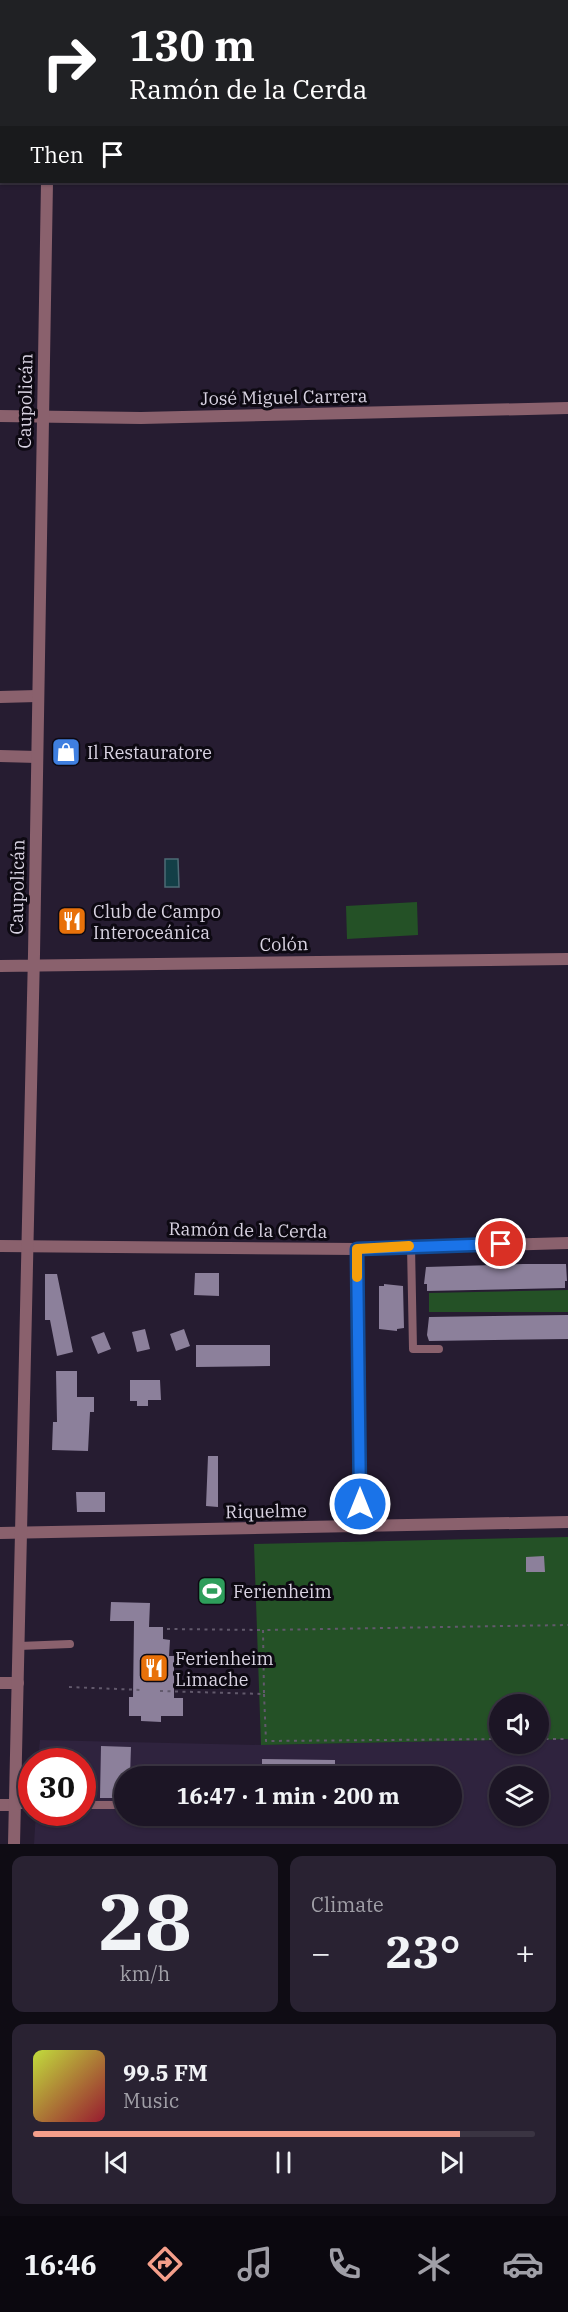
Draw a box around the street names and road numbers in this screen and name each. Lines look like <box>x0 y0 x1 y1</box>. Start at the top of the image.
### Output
street label: Caupolicán <box>13 353 37 449</box>
street label: José Miguel Carrera <box>200 384 368 410</box>
street label: Caupolicán <box>5 839 29 935</box>
street label: Colón <box>259 932 309 956</box>
street label: Ramón de la Cerda <box>168 1217 328 1243</box>
street label: Riquelme <box>225 1499 307 1523</box>

